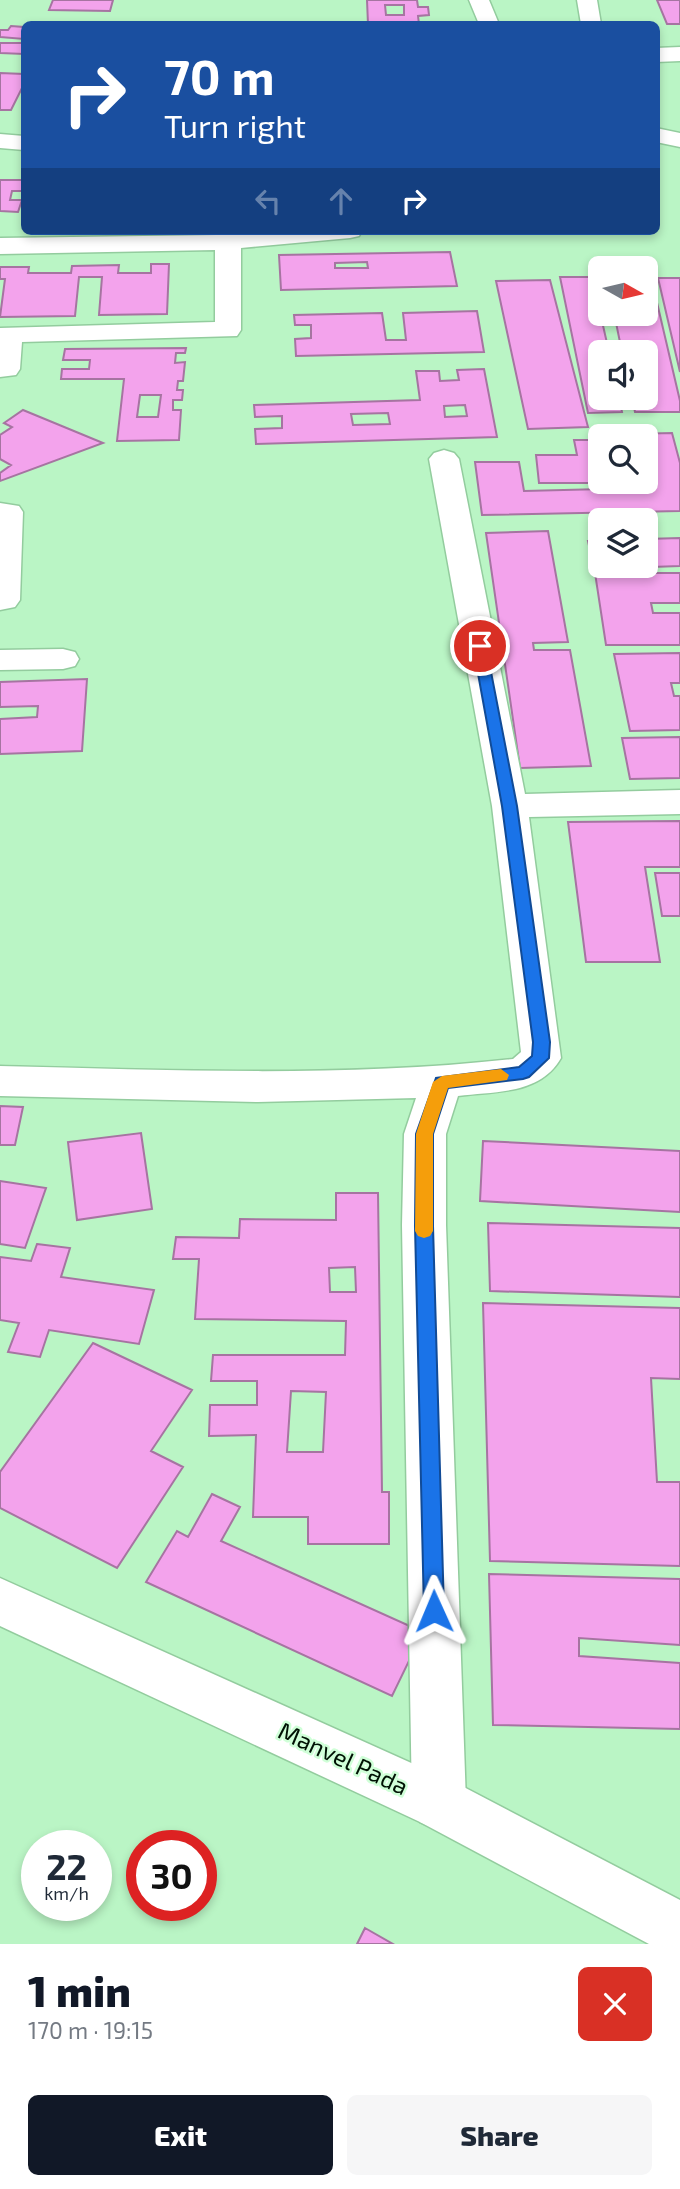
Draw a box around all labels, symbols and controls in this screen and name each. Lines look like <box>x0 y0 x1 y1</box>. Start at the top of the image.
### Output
text: 70 m <box>164 46 275 105</box>
icon: right <box>49 49 140 140</box>
text: Turn right <box>164 106 306 144</box>
icon: left <box>249 182 287 220</box>
icon: ahead <box>322 182 360 220</box>
icon: right <box>395 182 433 220</box>
north arrow <box>588 256 658 326</box>
map controls <box>588 256 658 578</box>
button: sound <box>588 340 658 410</box>
button: search <box>588 424 658 494</box>
button: layers <box>588 508 658 578</box>
pin <box>450 616 510 676</box>
icon: arrive <box>461 627 499 665</box>
position arrow <box>397 1574 471 1648</box>
street label: Manvel Pada <box>274 1715 413 1800</box>
speed limit sign: 30 <box>126 1830 217 1921</box>
text: 22 <box>46 1845 87 1887</box>
text: km/h <box>44 1882 89 1904</box>
text: 1 min <box>28 1965 131 2015</box>
button: close <box>578 1967 652 2041</box>
text: 170 m · 19:15 <box>28 2016 153 2044</box>
button: Exit <box>28 2095 333 2175</box>
button: Share <box>347 2095 652 2175</box>

